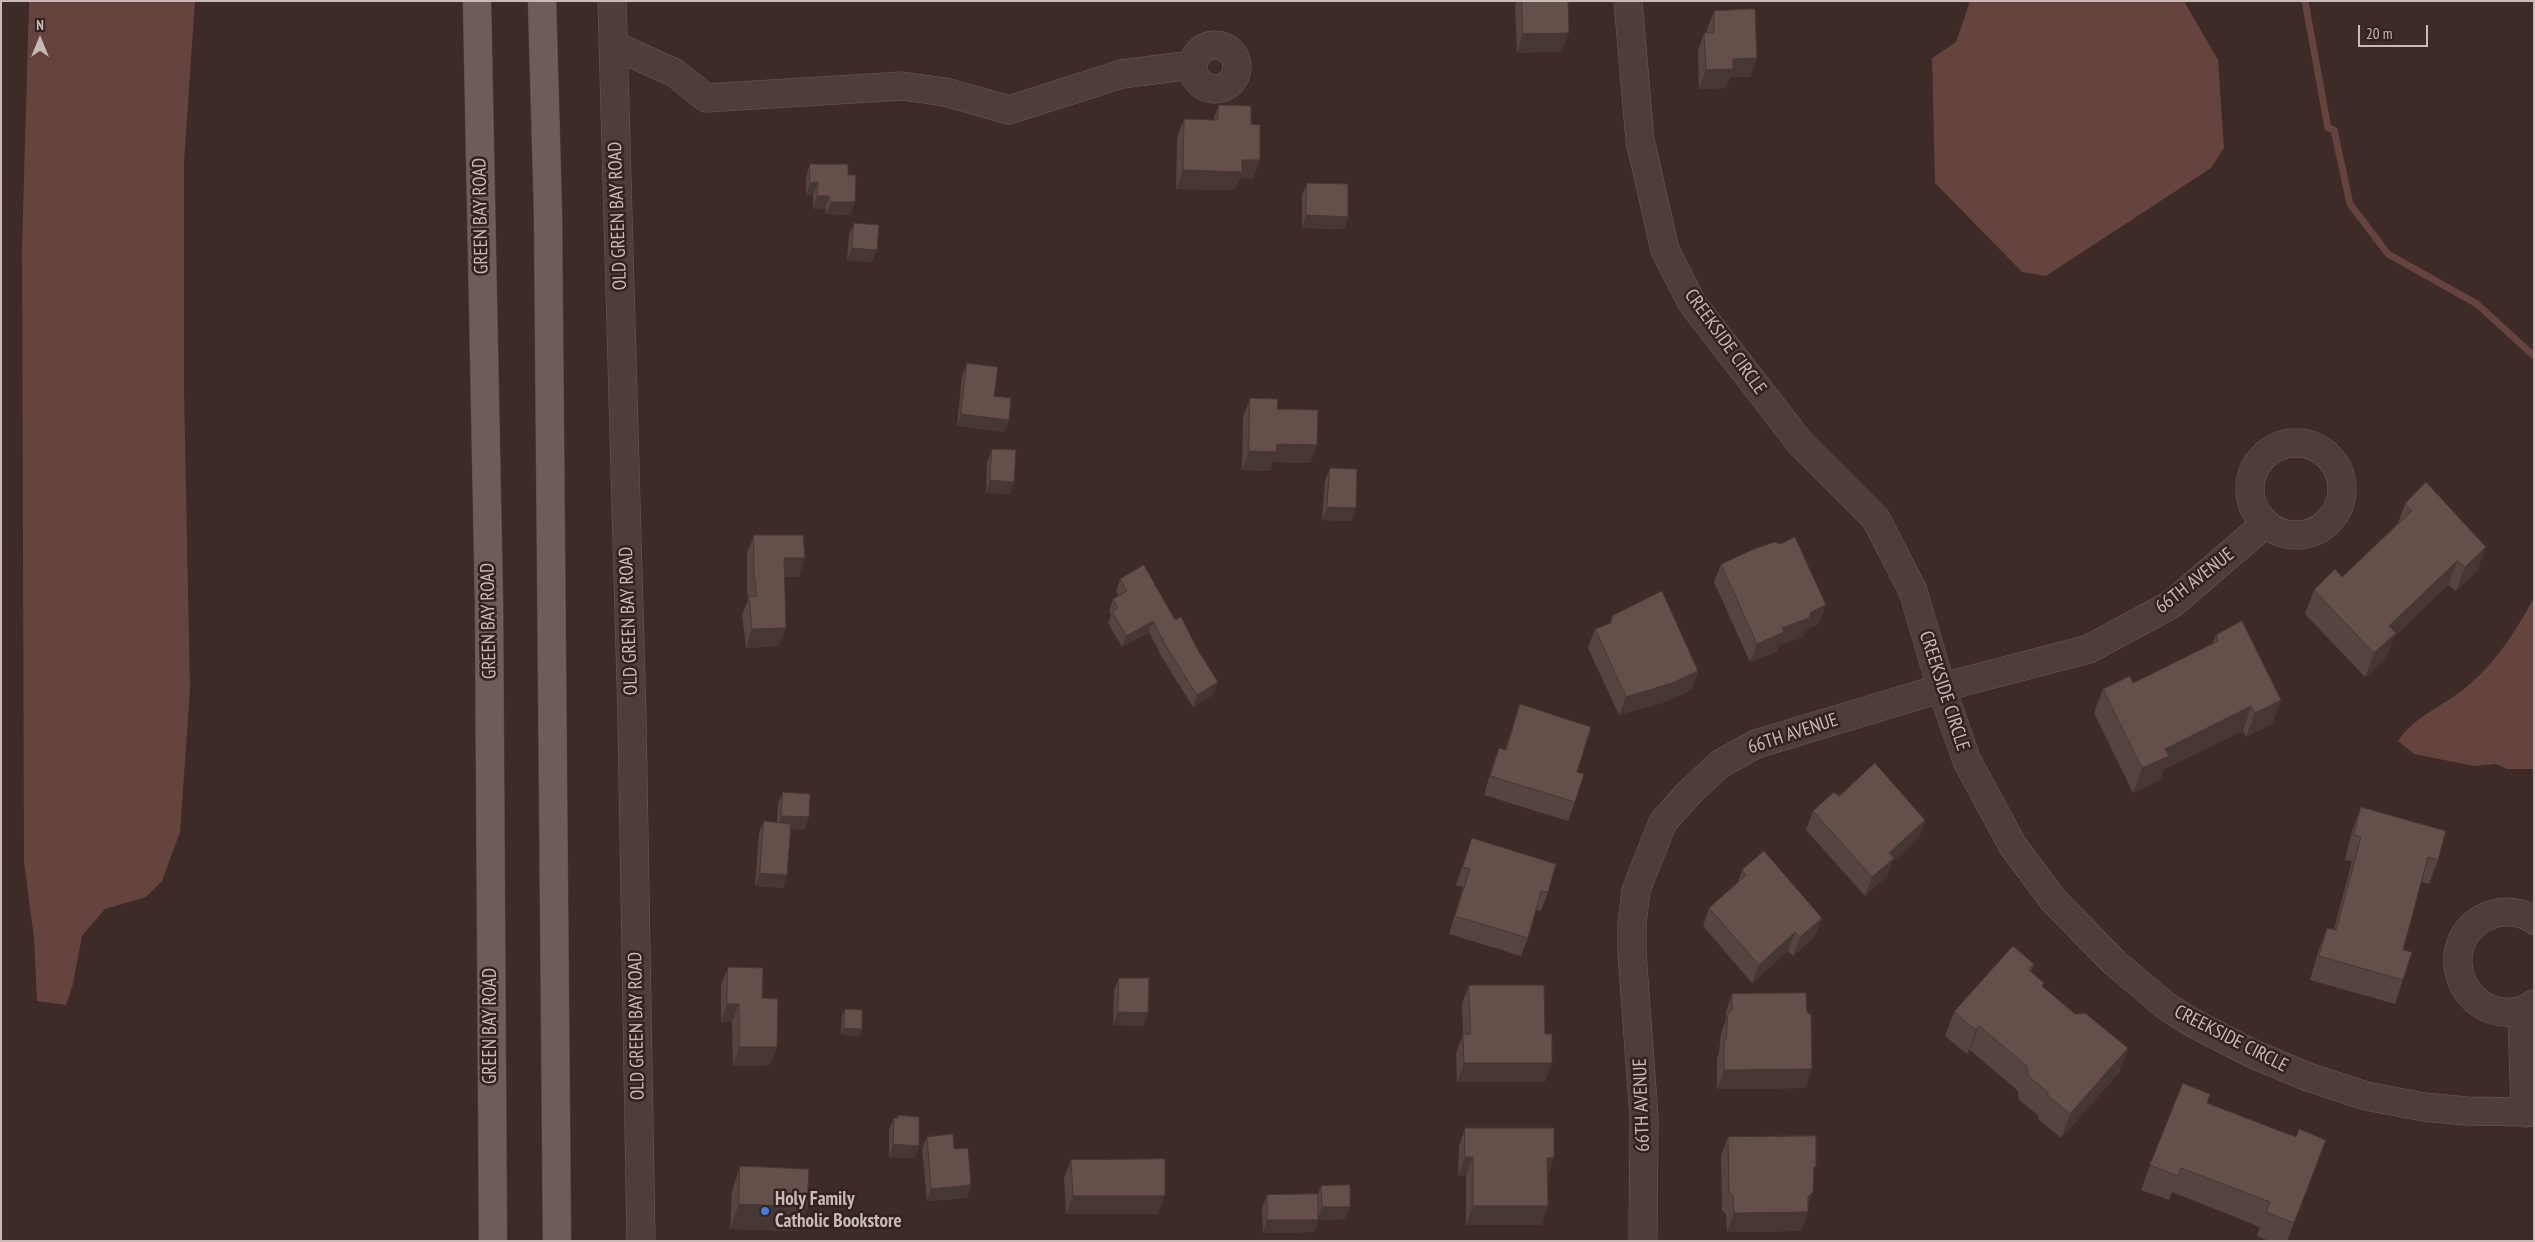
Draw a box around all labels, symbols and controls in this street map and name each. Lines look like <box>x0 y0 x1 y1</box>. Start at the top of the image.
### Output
north arrow <box>15 15 65 65</box>
scale bar <box>2360 15 2430 47</box>
text: N <box>36 16 44 34</box>
text: 20 m <box>2366 24 2392 43</box>
street label: OLD GREEN BAY ROAD <box>604 141 632 291</box>
street label: GREEN BAY ROAD <box>469 158 493 274</box>
street label: CREEKSIDE CIRCLE <box>1679 285 1771 399</box>
street label: 66TH AVENUE <box>2151 543 2239 619</box>
street label: OLD GREEN BAY ROAD <box>615 546 643 696</box>
street label: GREEN BAY ROAD <box>477 563 501 679</box>
street label: CREEKSIDE CIRCLE <box>1914 628 1974 754</box>
street label: 66TH AVENUE <box>1745 709 1841 759</box>
street label: OLD GREEN BAY ROAD <box>624 952 650 1100</box>
street label: GREEN BAY ROAD <box>480 968 502 1084</box>
street label: CREEKSIDE CIRCLE <box>2170 1001 2292 1077</box>
street label: 66TH AVENUE <box>1629 1058 1655 1152</box>
place label: Holy Family Catholic Bookstore <box>775 1189 902 1233</box>
marker: Holy Family Catholic Bookstore <box>759 1205 771 1217</box>

